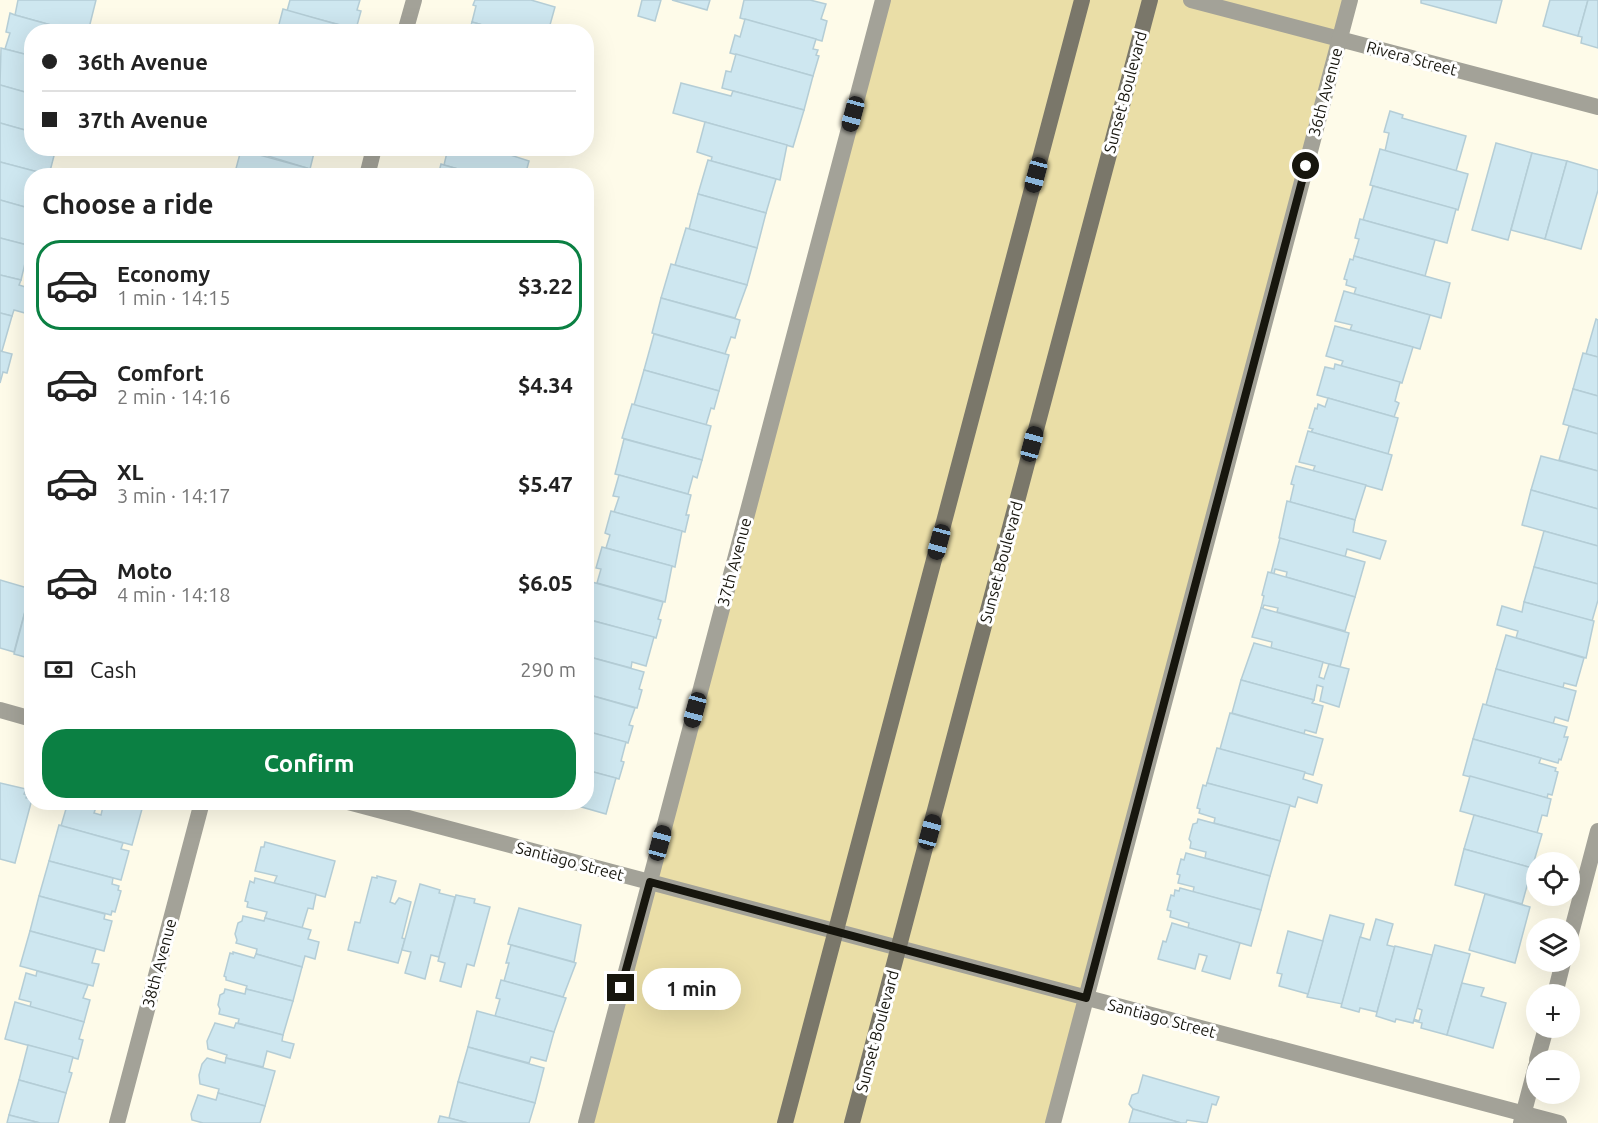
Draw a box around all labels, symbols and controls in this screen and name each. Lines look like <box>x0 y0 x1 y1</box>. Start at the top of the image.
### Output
street label: Sunset Boulevard <box>1100 29 1150 155</box>
street label: Rivera Street <box>1365 37 1460 79</box>
street label: 36th Avenue <box>1305 46 1345 138</box>
text: 36th Avenue <box>78 49 208 74</box>
car <box>840 94 866 134</box>
text: 37th Avenue <box>78 107 208 132</box>
route start <box>1292 152 1319 179</box>
car <box>1023 155 1049 195</box>
text: Choose a ride <box>42 189 214 219</box>
icon: car <box>45 258 99 312</box>
text: Economy <box>117 261 210 286</box>
text: $3.22 <box>518 273 573 298</box>
text: 1 min · 14:15 <box>117 286 231 309</box>
icon: car <box>45 357 99 411</box>
text: Comfort <box>117 360 204 385</box>
text: $4.34 <box>518 372 573 397</box>
text: 2 min · 14:16 <box>117 385 231 408</box>
car <box>1019 424 1045 464</box>
icon: car <box>45 456 99 510</box>
text: XL <box>117 459 144 484</box>
text: $5.47 <box>518 471 573 496</box>
text: 3 min · 14:17 <box>117 484 231 507</box>
street label: Sunset Boulevard <box>976 499 1026 625</box>
street label: 37th Avenue <box>714 516 754 608</box>
car <box>926 522 952 562</box>
icon: car <box>45 555 99 609</box>
text: Moto <box>117 558 172 583</box>
text: $6.05 <box>518 570 573 595</box>
text: 4 min · 14:18 <box>117 583 231 606</box>
icon: cash <box>42 653 75 686</box>
text: Cash <box>90 657 137 682</box>
text: 290 m <box>520 658 576 681</box>
car <box>682 690 708 730</box>
button: Confirm <box>42 729 576 798</box>
car <box>917 812 943 852</box>
car <box>647 823 673 863</box>
street label: Santiago Street <box>514 838 627 884</box>
map controls <box>1526 852 1580 1104</box>
button: locate <box>1526 852 1580 906</box>
street label: 38th Avenue <box>139 917 179 1009</box>
button: layers <box>1526 918 1580 972</box>
callout: 1 min <box>642 967 741 1009</box>
street label: Sunset Boulevard <box>852 968 902 1094</box>
route end <box>607 974 634 1001</box>
text: 1 min <box>666 977 717 1000</box>
button: + <box>1526 984 1580 1038</box>
street label: Santiago Street <box>1106 995 1219 1041</box>
button: − <box>1526 1050 1580 1104</box>

